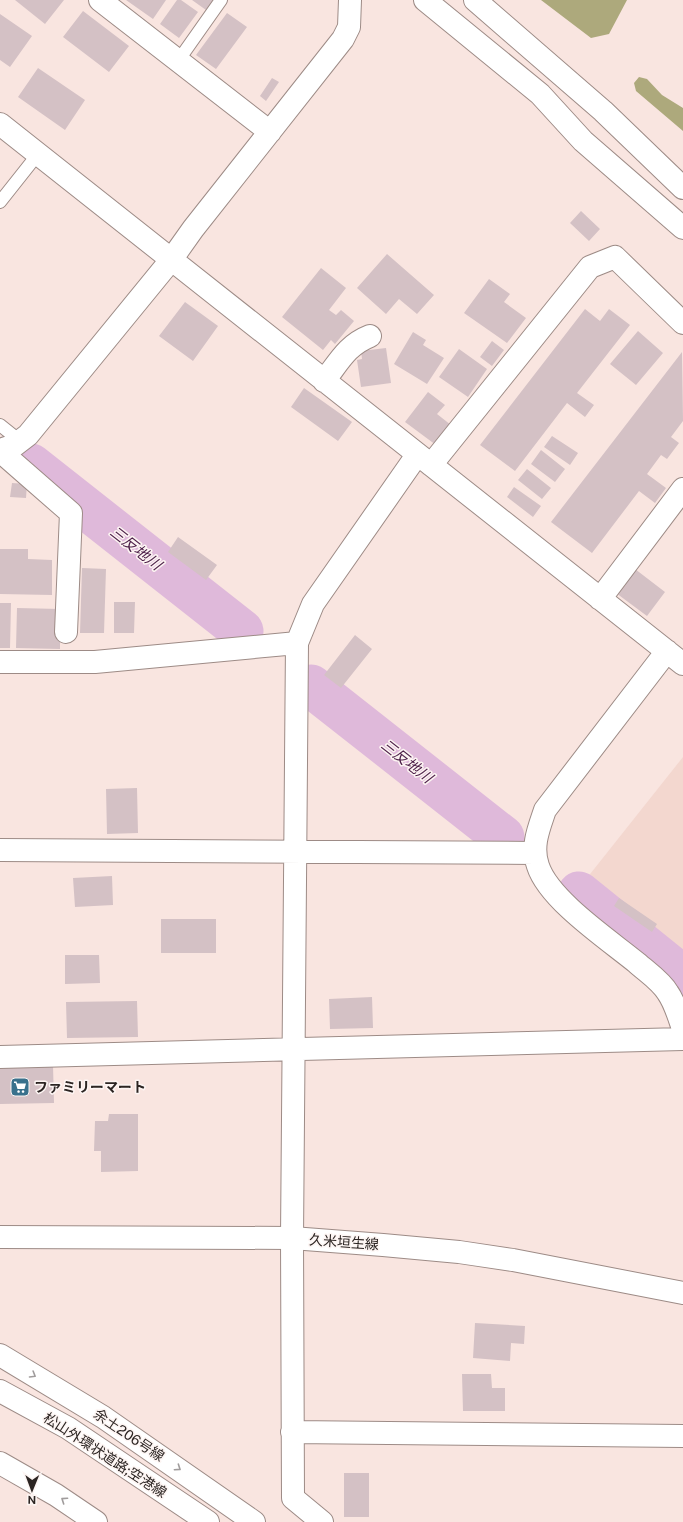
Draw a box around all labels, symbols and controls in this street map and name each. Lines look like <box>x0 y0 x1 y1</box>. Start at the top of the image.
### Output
water label: 三反地川 <box>107 523 166 574</box>
water label: 三反地川 <box>378 736 437 787</box>
supermarket icon: ファミリーマート <box>9 1076 31 1098</box>
place label: ファミリーマート <box>34 1079 146 1095</box>
street label: 久米垣生線 <box>309 1232 379 1252</box>
one-way arrow <box>29 1371 36 1378</box>
street label: 余土206号線 <box>91 1406 167 1464</box>
street label: 松山外環状道路;空港線 <box>41 1409 169 1501</box>
one-way arrow <box>174 1463 181 1471</box>
north arrow <box>12 1470 52 1510</box>
text: N <box>27 1494 36 1506</box>
one-way arrow <box>61 1498 68 1505</box>

